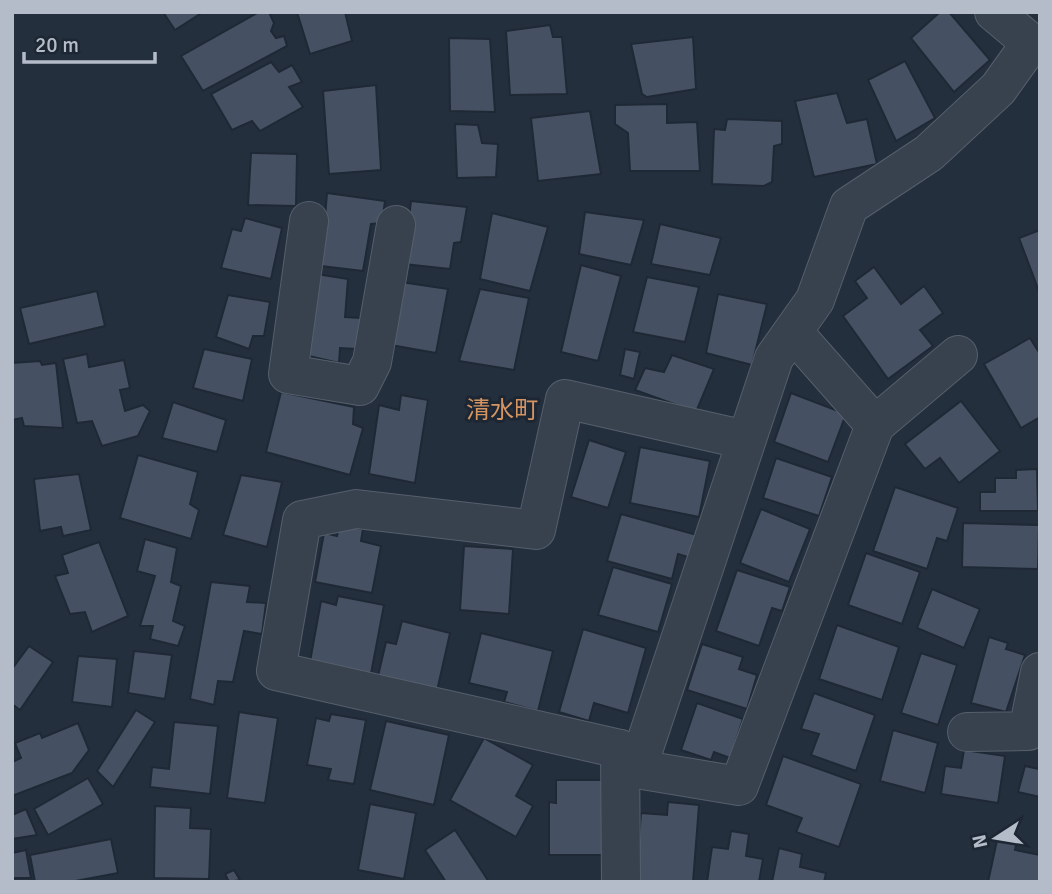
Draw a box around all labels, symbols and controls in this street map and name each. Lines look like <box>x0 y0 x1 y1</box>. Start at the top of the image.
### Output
scale bar <box>24 21 156 65</box>
text: 20 m <box>35 32 79 58</box>
district label: 清水町 <box>466 395 538 425</box>
north arrow <box>961 803 1031 873</box>
text: N <box>967 832 993 850</box>

